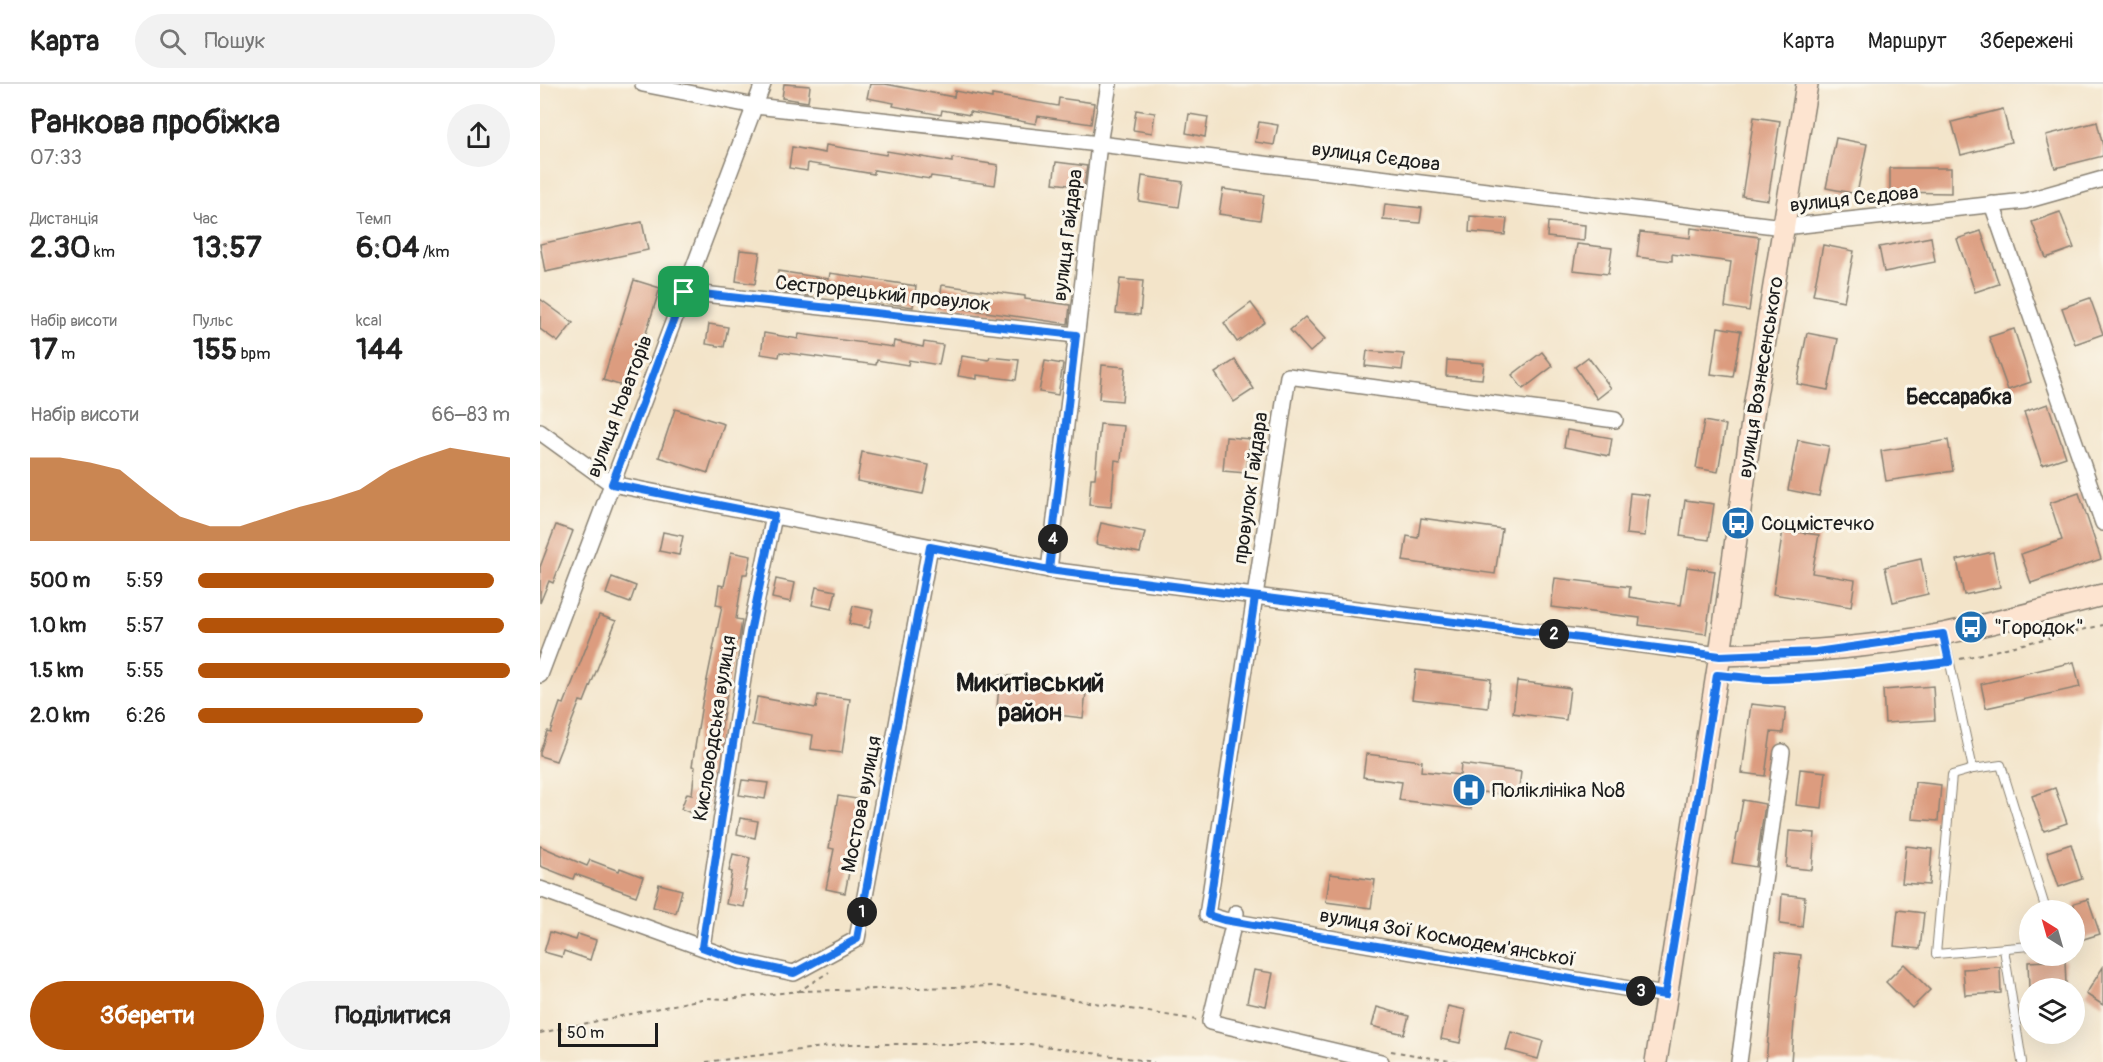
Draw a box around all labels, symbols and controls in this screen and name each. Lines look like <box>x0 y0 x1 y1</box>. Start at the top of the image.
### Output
search box <box>135 14 555 68</box>
text: Карта <box>30 24 99 59</box>
icon: search <box>156 25 189 58</box>
text: Пошук <box>204 27 266 55</box>
text: Карта <box>1783 28 1835 55</box>
text: Маршрут <box>1868 28 1947 55</box>
text: Збережені <box>1980 28 2073 55</box>
text: Ранкова пробіжка <box>30 102 280 143</box>
button: share <box>447 104 510 167</box>
street label: вулиця Сєдова <box>1310 136 1442 177</box>
text: 07:33 <box>30 145 82 170</box>
street label: вулиця Гайдара <box>1047 168 1088 302</box>
street label: вулиця Сєдова <box>1789 179 1920 218</box>
text: Дистанція <box>30 209 98 229</box>
text: Час <box>193 209 218 229</box>
text: Темп <box>356 209 391 229</box>
text: 2.30 <box>30 229 91 266</box>
text: 13:57 <box>193 229 262 266</box>
text: 6:04 <box>356 229 419 266</box>
text: km <box>91 242 115 262</box>
text: /km <box>419 242 449 262</box>
pin <box>658 266 709 317</box>
street label: Сестрорецький провулок <box>774 270 992 317</box>
street label: вулиця Вознесенського <box>1732 274 1789 480</box>
icon: arrive <box>667 275 700 308</box>
text: Набір висоти <box>30 311 117 331</box>
text: Пульс <box>193 311 233 331</box>
text: kcal <box>356 311 382 331</box>
text: 17 <box>30 331 58 368</box>
text: 155 <box>193 331 237 368</box>
text: 144 <box>356 331 403 368</box>
street label: вулиця Новаторів <box>581 332 658 481</box>
text: m <box>58 344 75 364</box>
text: bpm <box>237 344 270 364</box>
district label: Бессарабка <box>1906 384 2012 411</box>
text: Набір висоти <box>30 402 139 427</box>
text: 66–83 m <box>432 402 510 427</box>
street label: провулок Гайдара <box>1227 410 1274 566</box>
bus stop icon: Соцмістечко <box>1720 505 1756 541</box>
place label: Соцмістечко <box>1761 511 1874 536</box>
pin: 4 <box>1038 524 1068 554</box>
text: 4 <box>1048 529 1058 549</box>
text: 500 m <box>30 568 90 593</box>
text: 5:59 <box>126 568 163 593</box>
bus stop icon: "Городок" <box>1953 609 1989 645</box>
text: 1.0 km <box>30 613 86 638</box>
text: 5:57 <box>126 613 164 638</box>
place label: "Городок" <box>1994 615 2084 640</box>
pin: 2 <box>1539 619 1569 649</box>
text: 2 <box>1550 624 1558 644</box>
street label: Кисловодська вулиця <box>687 634 742 823</box>
text: 1.5 km <box>30 658 83 683</box>
text: 5:55 <box>126 658 164 683</box>
district label: Микитівський район <box>956 667 1104 729</box>
text: 2.0 km <box>30 703 90 728</box>
text: 6:26 <box>126 703 166 728</box>
street label: Мостова вулиця <box>836 734 887 875</box>
hospital icon: Поліклініка №8 <box>1451 772 1487 808</box>
place label: Поліклініка №8 <box>1492 778 1625 803</box>
pin: 1 <box>847 897 877 927</box>
north arrow <box>2019 900 2085 966</box>
map controls <box>2019 900 2085 1044</box>
text: 1 <box>859 902 865 922</box>
street label: вулиця Зої Космодем'янської <box>1318 903 1578 972</box>
pin: 3 <box>1626 976 1656 1006</box>
button: layers <box>2019 978 2085 1044</box>
button: Зберегти <box>30 981 264 1050</box>
button: Поділитися <box>276 981 510 1050</box>
text: 3 <box>1637 981 1645 1001</box>
scale bar <box>558 1020 658 1048</box>
text: 50 m <box>567 1023 604 1043</box>

